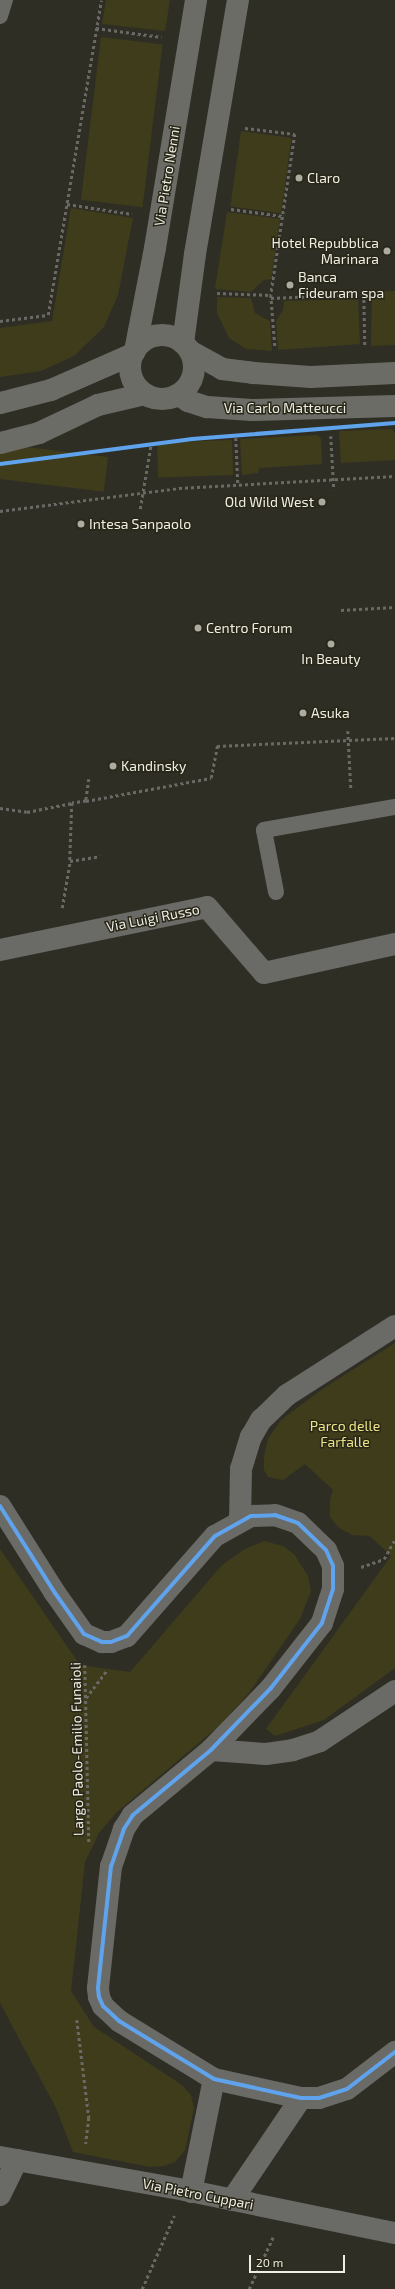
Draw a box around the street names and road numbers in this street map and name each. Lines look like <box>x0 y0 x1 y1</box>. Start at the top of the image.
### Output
street label: Via Pietro Nenni <box>151 125 183 227</box>
street label: Via Carlo Matteucci <box>224 400 346 416</box>
street label: Via Luigi Russo <box>105 901 201 935</box>
street label: Largo Paolo-Emilio Funaioli <box>67 1662 87 1836</box>
street label: Via Pietro Cuppari <box>141 2175 255 2213</box>

